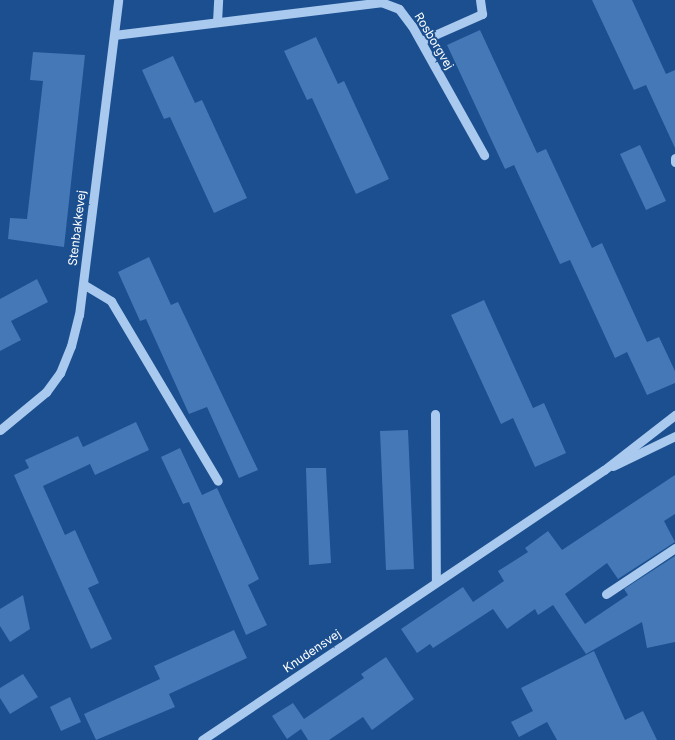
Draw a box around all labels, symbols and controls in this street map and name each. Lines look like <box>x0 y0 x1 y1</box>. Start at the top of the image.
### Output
street label: Rosborgvej <box>411 10 457 72</box>
street label: Stenbakkevej <box>65 189 89 267</box>
street label: Knudensvej <box>280 626 344 676</box>

